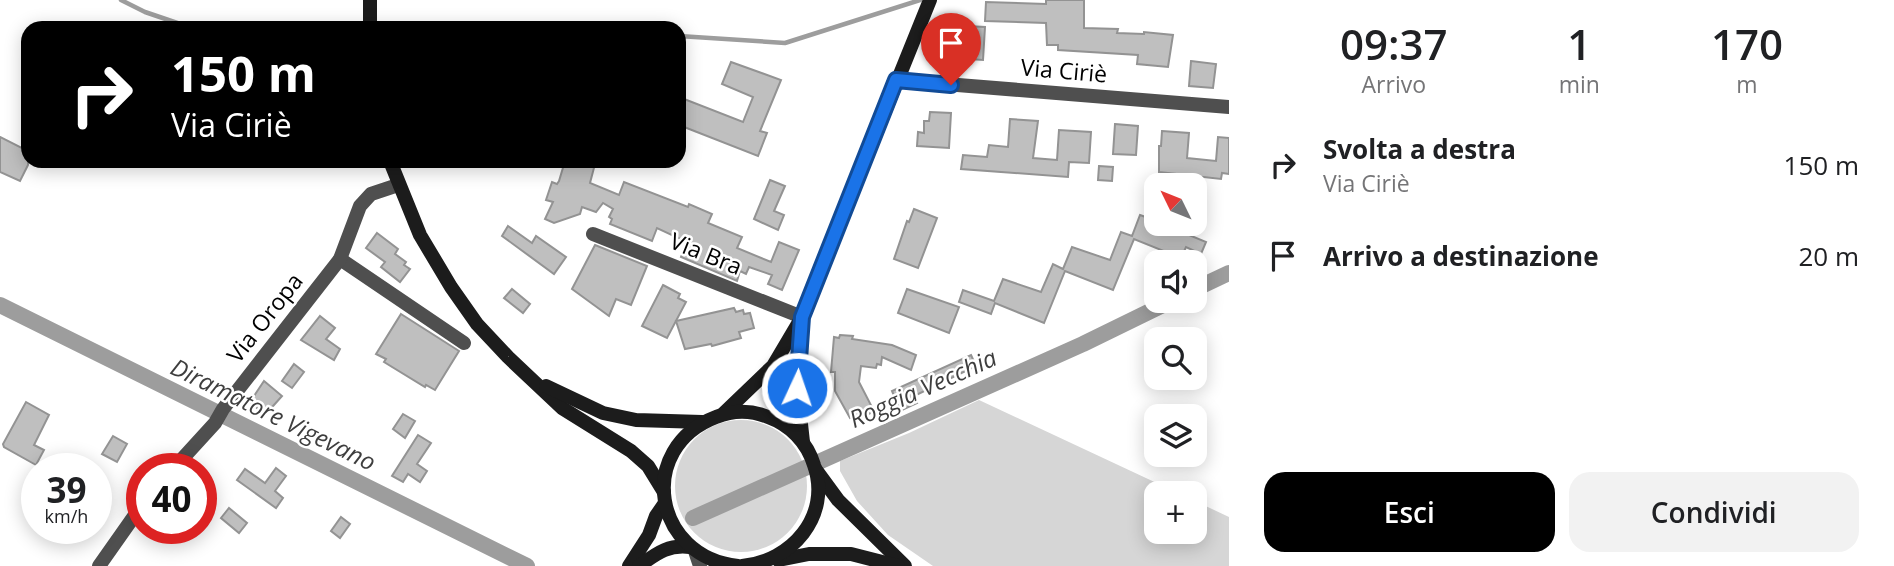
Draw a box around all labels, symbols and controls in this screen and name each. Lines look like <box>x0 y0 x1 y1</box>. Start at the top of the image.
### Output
pin <box>921 13 981 85</box>
text: 09:37 <box>1340 15 1448 72</box>
text: 1 <box>1567 15 1591 72</box>
text: 170 <box>1711 15 1783 72</box>
icon: arrive <box>932 24 970 62</box>
text: 150 m <box>171 40 316 106</box>
icon: right <box>56 49 147 140</box>
street label: Via Ciriè <box>1020 50 1109 90</box>
text: Arrivo <box>1362 68 1426 100</box>
text: min <box>1559 68 1600 100</box>
text: m <box>1736 68 1758 100</box>
text: Via Ciriè <box>171 103 292 146</box>
text: Svolta a destra <box>1323 131 1516 167</box>
icon: right <box>1264 146 1302 184</box>
text: 150 m <box>1784 147 1859 183</box>
text: Via Ciriè <box>1323 167 1410 199</box>
north arrow <box>1144 173 1208 236</box>
map controls <box>1144 173 1207 544</box>
street label: Via Bra <box>665 224 747 282</box>
icon: arrive <box>1264 237 1302 275</box>
text: Arrivo a destinazione <box>1323 238 1599 274</box>
text: 20 m <box>1798 238 1859 274</box>
button: sound <box>1144 250 1207 313</box>
street label: Via Oropa <box>219 266 310 369</box>
button: search <box>1144 327 1207 390</box>
water label: Roggia Vecchia <box>843 340 1002 435</box>
water label: Diramatore Vigevano <box>166 350 382 478</box>
position arrow <box>760 351 834 425</box>
button: layers <box>1144 404 1207 467</box>
speed limit sign: 40 <box>126 453 217 544</box>
text: 39 <box>46 466 87 513</box>
button: Esci <box>1264 472 1555 552</box>
button: Condividi <box>1569 472 1859 552</box>
button: + <box>1144 481 1207 544</box>
text: km/h <box>45 504 88 528</box>

